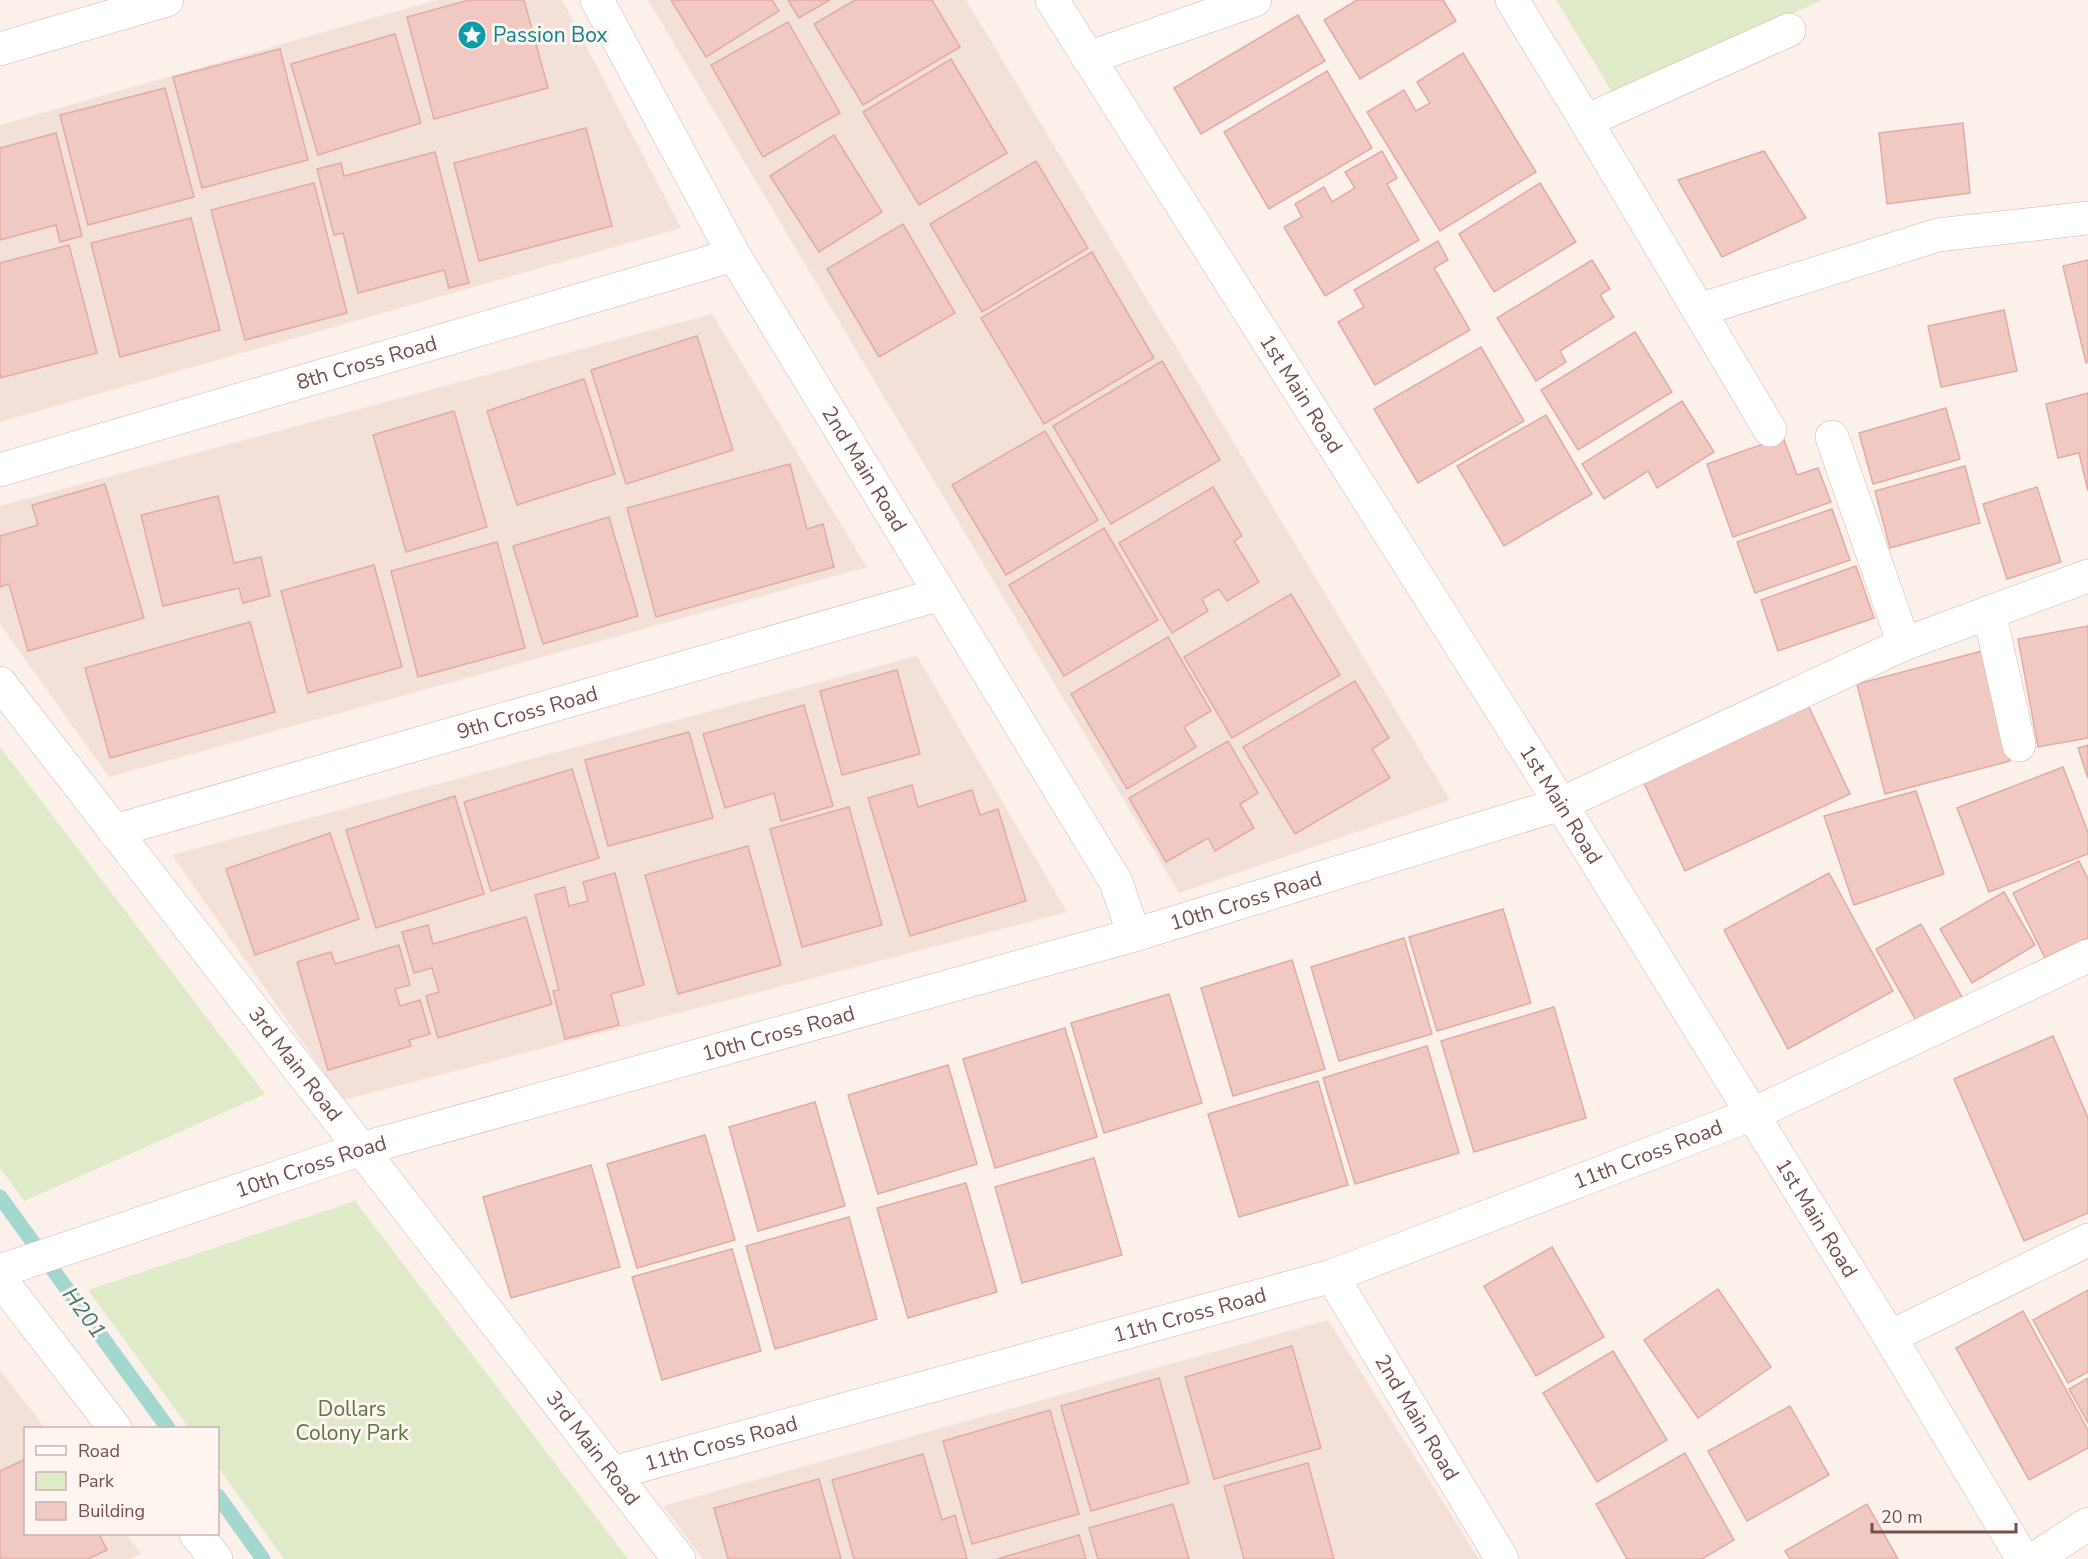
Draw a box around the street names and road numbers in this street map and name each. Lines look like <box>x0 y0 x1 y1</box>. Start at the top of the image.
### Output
street label: 8th Cross Road <box>293 329 440 396</box>
street label: 1st Main Road <box>1253 329 1349 459</box>
street label: 2nd Main Road <box>815 401 913 537</box>
street label: 9th Cross Road <box>454 679 601 746</box>
street label: 1st Main Road <box>1513 740 1609 869</box>
street label: 10th Cross Road <box>1166 864 1325 937</box>
street label: 10th Cross Road <box>699 999 858 1068</box>
street label: 3rd Main Road <box>242 1001 349 1127</box>
street label: 11th Cross Road <box>1569 1113 1727 1196</box>
street label: 10th Cross Road <box>232 1129 390 1204</box>
street label: 1st Main Road <box>1769 1153 1864 1283</box>
street label: 11th Cross Road <box>1110 1281 1269 1349</box>
street label: 2nd Main Road <box>1368 1349 1466 1486</box>
street label: 3rd Main Road <box>540 1385 646 1511</box>
street label: 11th Cross Road <box>641 1409 801 1478</box>

